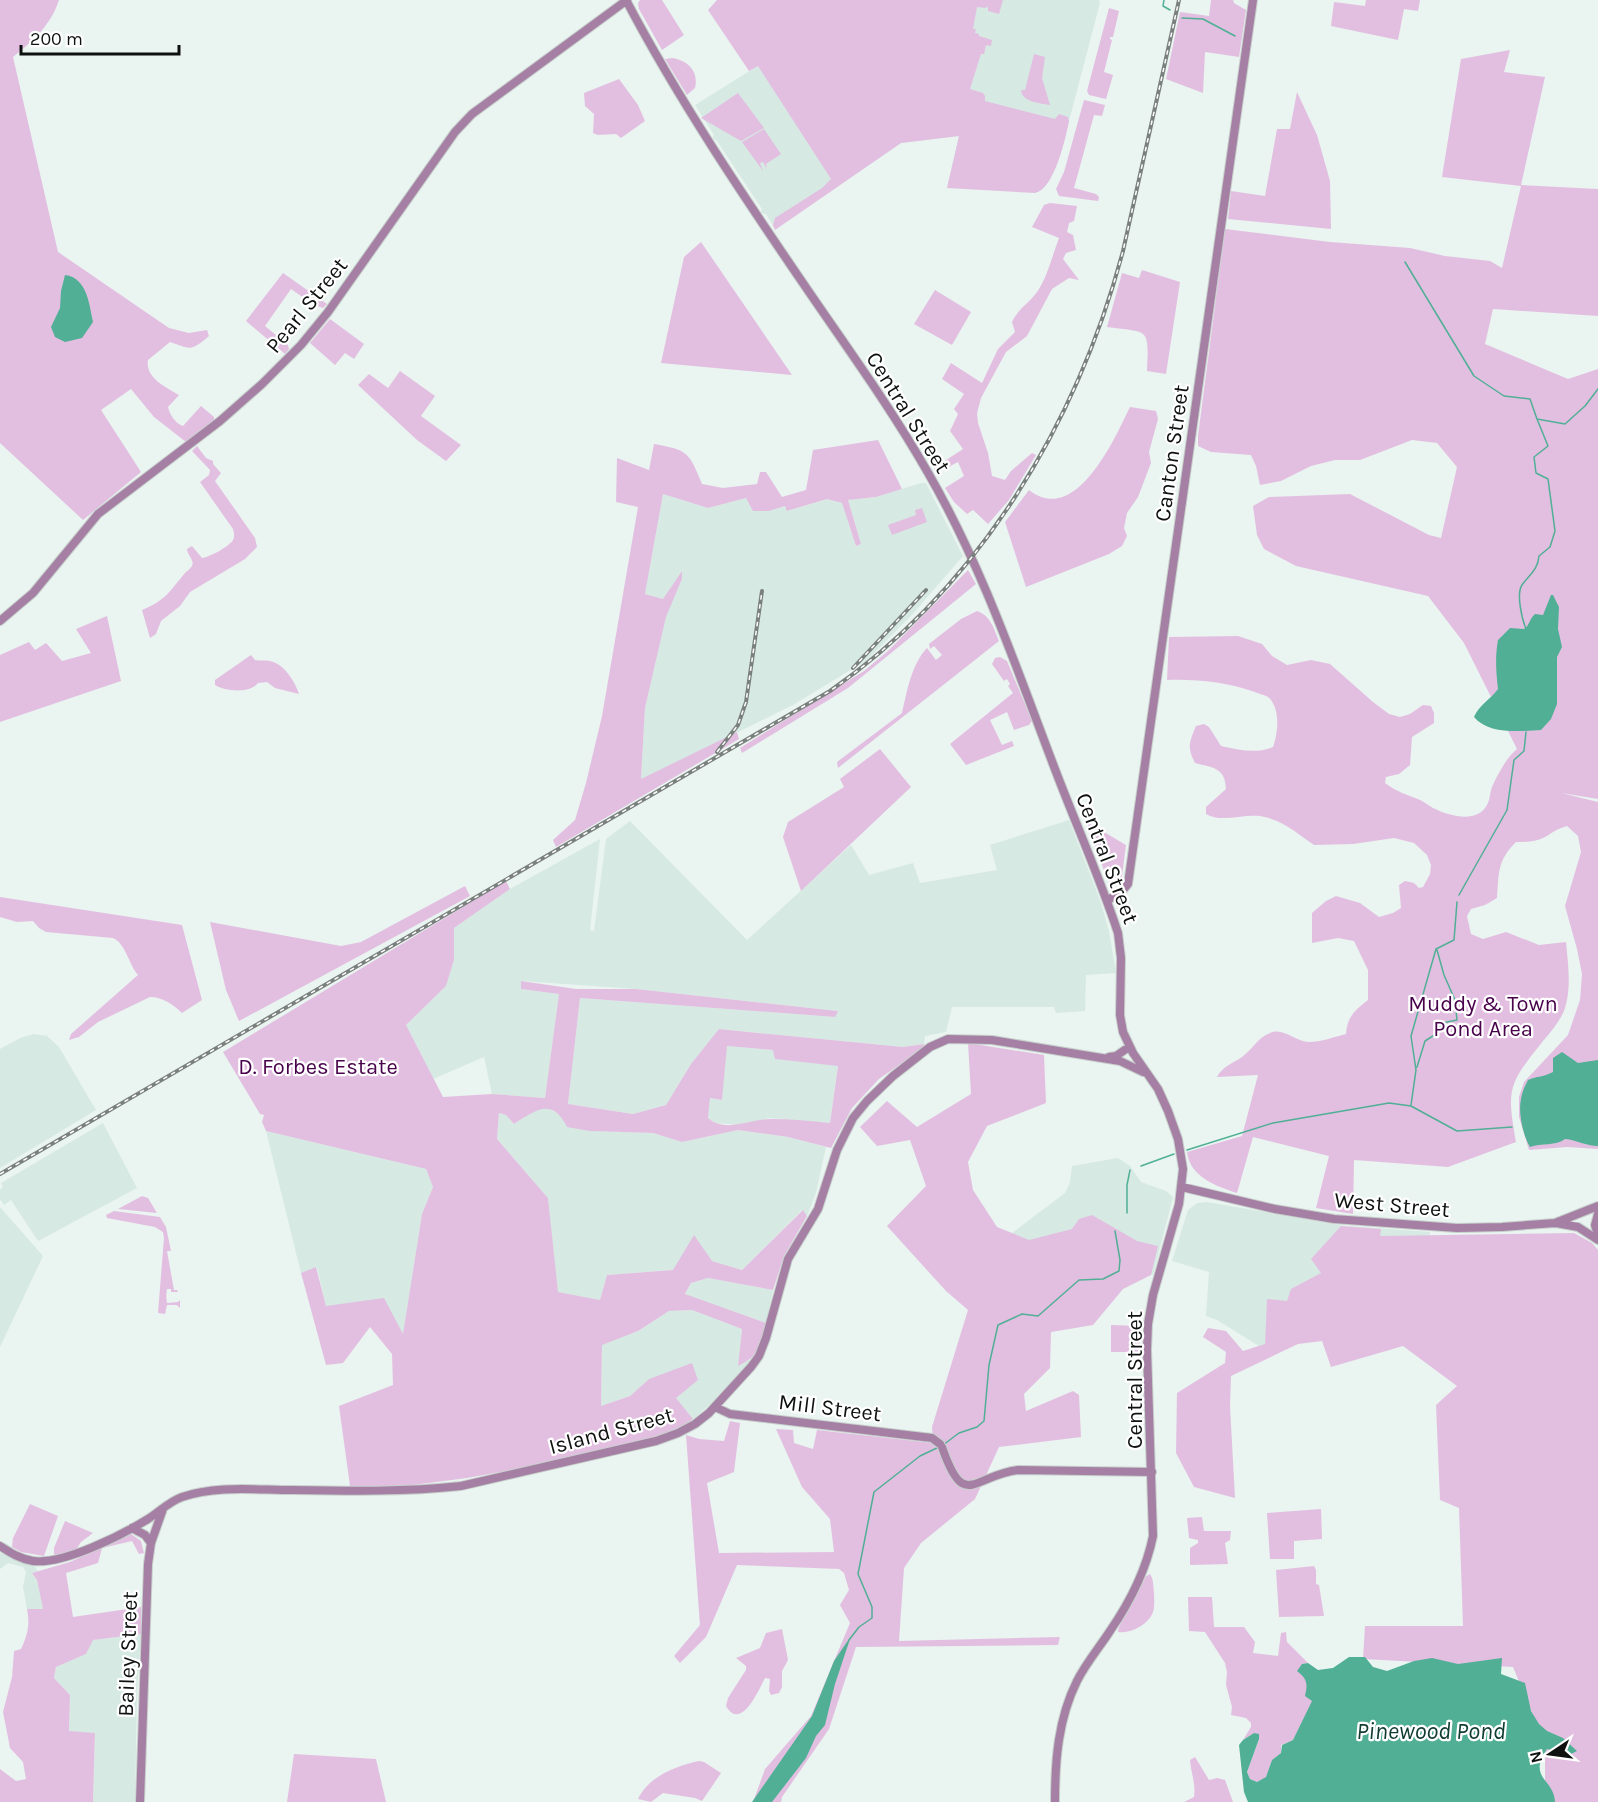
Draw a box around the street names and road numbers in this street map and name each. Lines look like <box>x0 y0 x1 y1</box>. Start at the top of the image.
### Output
street label: Pearl Street <box>260 253 353 359</box>
street label: Central Street <box>861 347 956 478</box>
street label: Canton Street <box>1150 383 1194 523</box>
street label: Central Street <box>1070 789 1144 928</box>
street label: West Street <box>1333 1187 1451 1223</box>
street label: Central Street <box>1122 1311 1148 1449</box>
street label: Mill Street <box>777 1389 883 1427</box>
street label: Island Street <box>546 1402 676 1460</box>
street label: Bailey Street <box>113 1591 143 1717</box>

